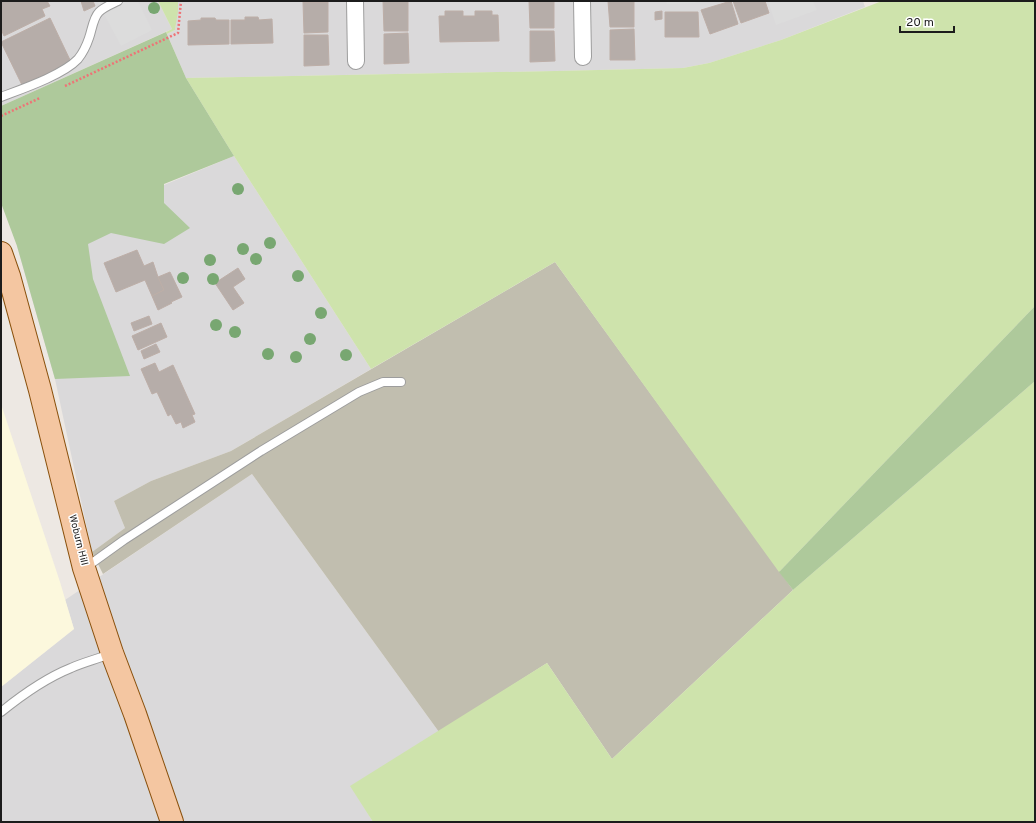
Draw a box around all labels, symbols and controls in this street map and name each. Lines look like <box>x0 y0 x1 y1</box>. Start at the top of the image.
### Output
scale bar <box>900 8 954 34</box>
text: 20 m <box>906 15 934 31</box>
street label: Woburn Hill <box>65 513 91 567</box>

